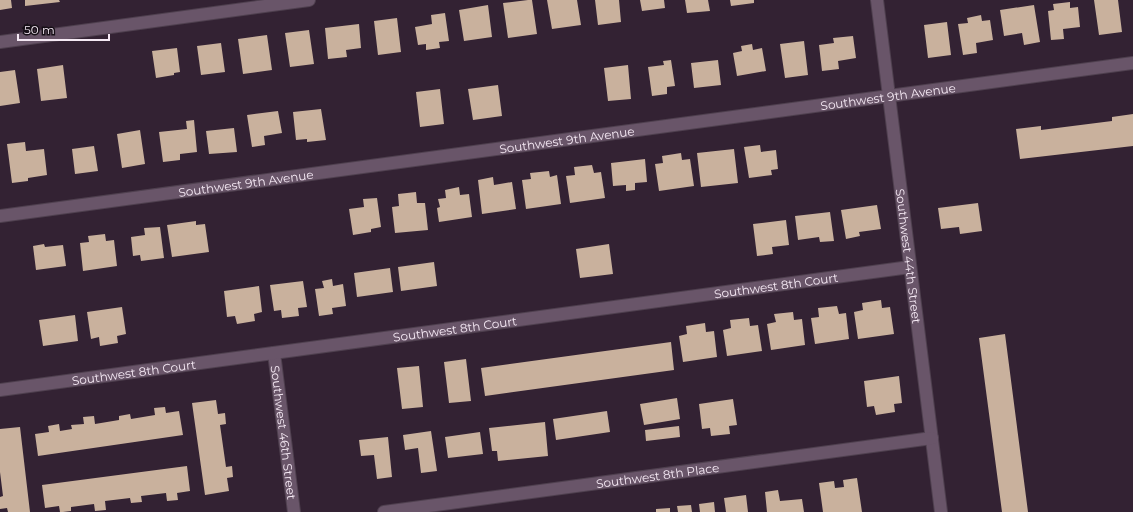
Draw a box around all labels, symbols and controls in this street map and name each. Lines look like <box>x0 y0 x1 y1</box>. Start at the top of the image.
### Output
scale bar <box>18 16 109 42</box>
text: 50 m <box>24 22 55 37</box>
street label: Southwest 9th Avenue <box>819 80 956 113</box>
street label: Southwest 9th Avenue <box>498 123 635 156</box>
street label: Southwest 9th Avenue <box>177 166 314 199</box>
street label: Southwest 44th Street <box>893 188 925 324</box>
street label: Southwest 8th Court <box>713 269 839 301</box>
street label: Southwest 8th Court <box>392 313 518 344</box>
street label: Southwest 8th Court <box>71 356 197 388</box>
street label: Southwest 46th Street <box>268 364 300 500</box>
street label: Southwest 8th Place <box>595 459 720 491</box>

